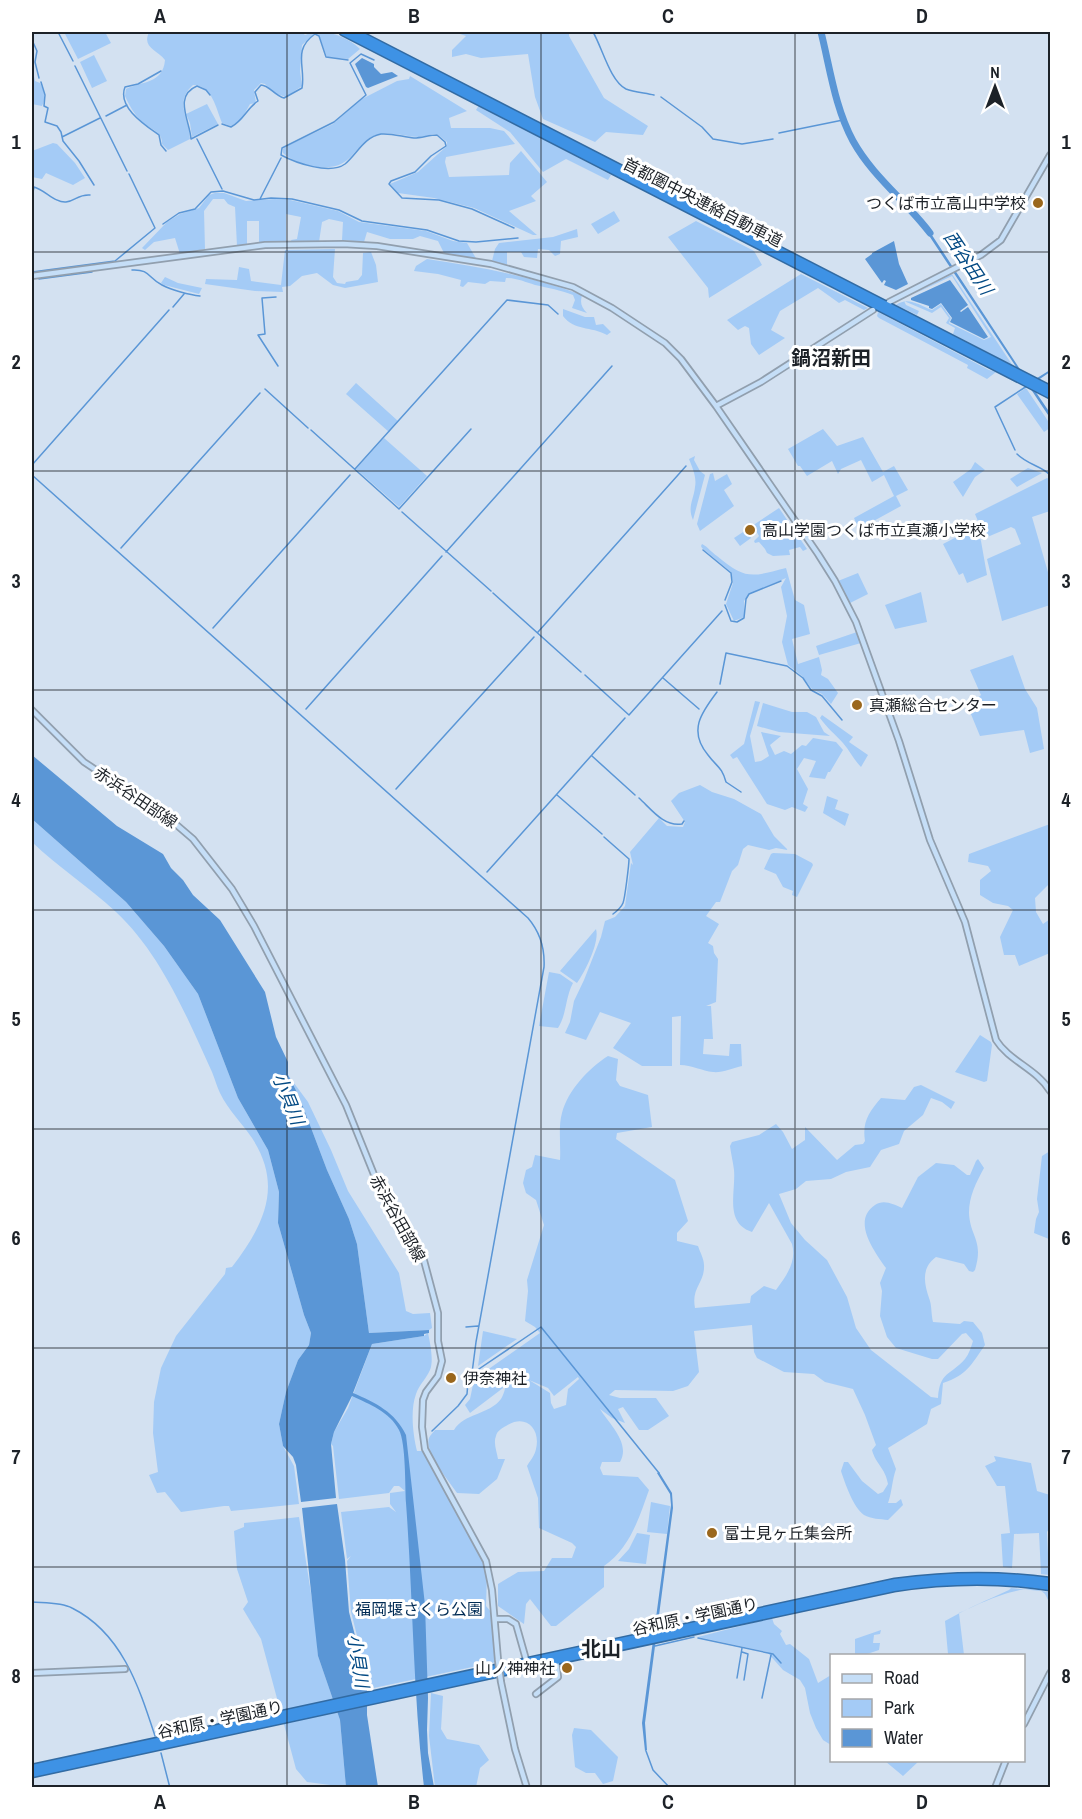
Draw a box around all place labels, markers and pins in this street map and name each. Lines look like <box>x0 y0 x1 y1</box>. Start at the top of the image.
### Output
place label: つくば市立高山中学校 <box>866 192 1026 214</box>
marker: つくば市立高山中学校 <box>1031 196 1045 210</box>
place label: 高山学園つくば市立真瀬小学校 <box>762 519 986 541</box>
marker: 高山学園つくば市立真瀬小学校 <box>743 523 757 537</box>
place label: 真瀬総合センター <box>869 694 997 716</box>
marker: 真瀬総合センター <box>850 698 864 712</box>
place label: 伊奈神社 <box>463 1367 527 1389</box>
marker: 伊奈神社 <box>444 1371 458 1385</box>
place label: 富士見ヶ丘集会所 <box>724 1522 852 1544</box>
marker: 富士見ヶ丘集会所 <box>705 1526 719 1540</box>
place label: 山ノ神神社 <box>475 1657 555 1679</box>
marker: 山ノ神神社 <box>560 1661 574 1675</box>

